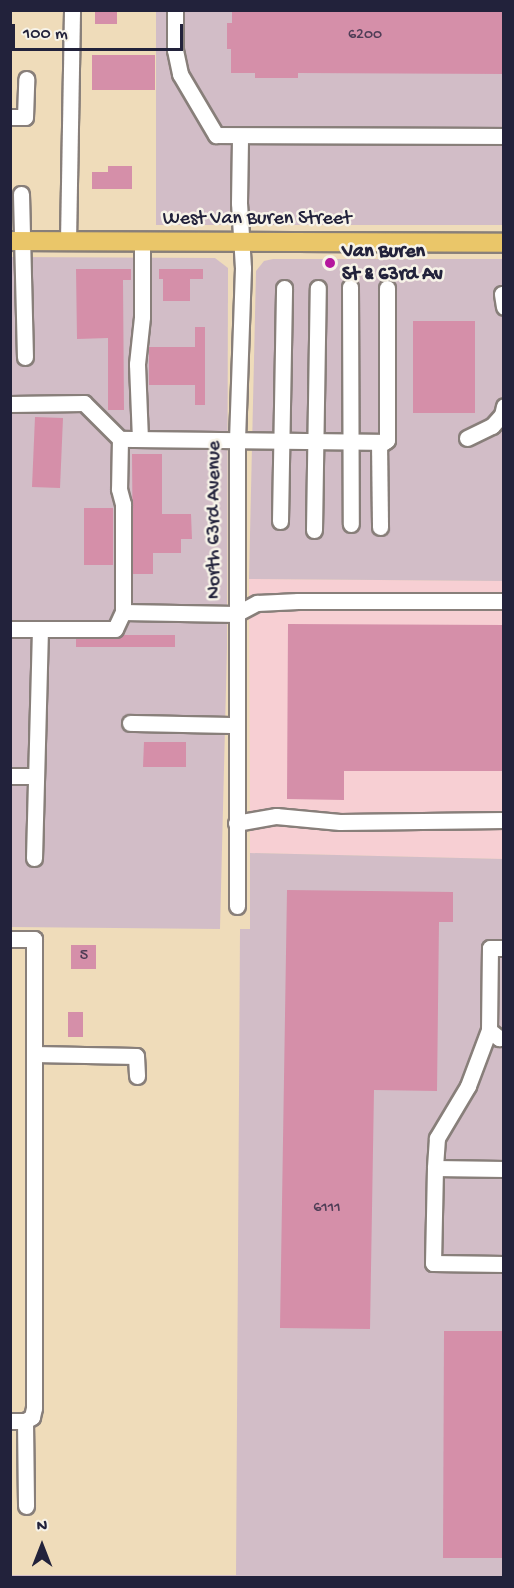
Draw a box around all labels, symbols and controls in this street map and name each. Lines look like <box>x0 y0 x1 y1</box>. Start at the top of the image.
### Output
scale bar <box>15 12 186 50</box>
text: 100 m <box>23 24 68 45</box>
house number: 6200 <box>348 26 382 46</box>
street label: West Van Buren Street <box>163 207 351 231</box>
place label: Van Buren St & 63rd Av <box>342 240 443 287</box>
marker: Van Buren St & 63rd Av <box>323 256 337 270</box>
street label: North 63rd Avenue <box>203 441 227 599</box>
house number: 5 <box>80 947 88 967</box>
house number: 6111 <box>313 1199 341 1219</box>
north arrow <box>12 1516 72 1576</box>
text: N <box>37 1518 47 1537</box>

